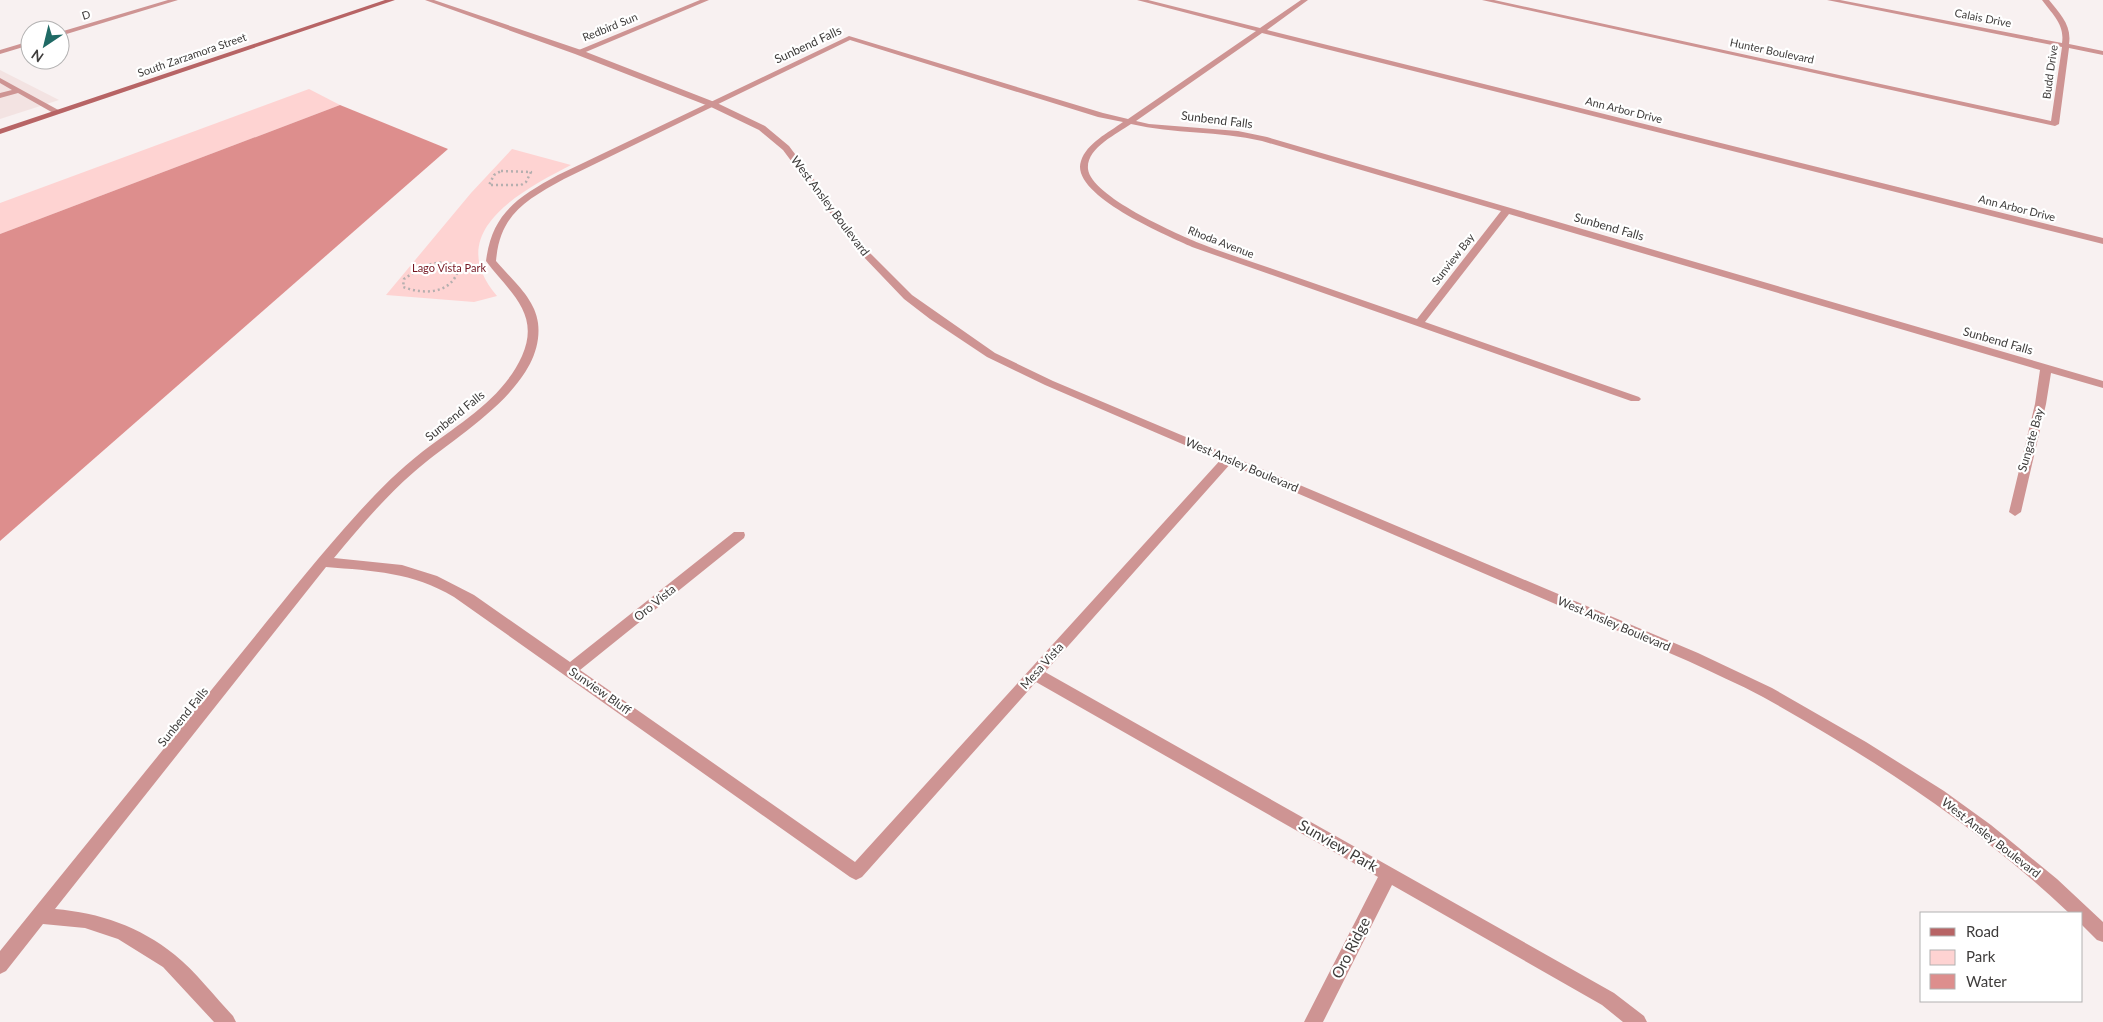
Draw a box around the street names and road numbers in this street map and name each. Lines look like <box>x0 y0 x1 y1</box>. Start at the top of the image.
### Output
street label: Calais Drive <box>1954 6 2013 29</box>
street label: D <box>80 7 92 22</box>
street label: Redbird Sun <box>580 10 639 43</box>
street label: Sunbend Falls <box>772 23 844 67</box>
street label: South Zarzamora Street <box>136 30 248 79</box>
street label: Hunter Boulevard <box>1729 35 1815 66</box>
street label: Budd Drive <box>2039 44 2060 100</box>
street label: Ann Arbor Drive <box>1584 94 1664 125</box>
street label: Sunbend Falls <box>1180 108 1254 131</box>
street label: West Ansley Boulevard <box>788 153 873 259</box>
street label: Ann Arbor Drive <box>1977 192 2057 223</box>
street label: Sunbend Falls <box>1572 209 1646 244</box>
street label: Rhoda Avenue <box>1186 223 1256 260</box>
street label: Sunview Bay <box>1429 230 1477 287</box>
street label: Sunbend Falls <box>1961 323 2035 358</box>
street label: Sunbend Falls <box>422 387 487 444</box>
street label: Sungate Bay <box>2014 406 2047 473</box>
street label: West Ansley Boulevard <box>1183 434 1301 495</box>
street label: Oro Vista <box>631 581 679 624</box>
street label: West Ansley Boulevard <box>1555 593 1673 654</box>
street label: Mesa Vista <box>1017 639 1066 692</box>
street label: Sunview Bluff <box>566 664 634 718</box>
street label: Sunbend Falls <box>154 684 211 749</box>
street label: West Ansley Boulevard <box>1939 794 2044 881</box>
street label: Sunview Park <box>1296 815 1382 875</box>
street label: Oro Ridge <box>1327 914 1373 981</box>

